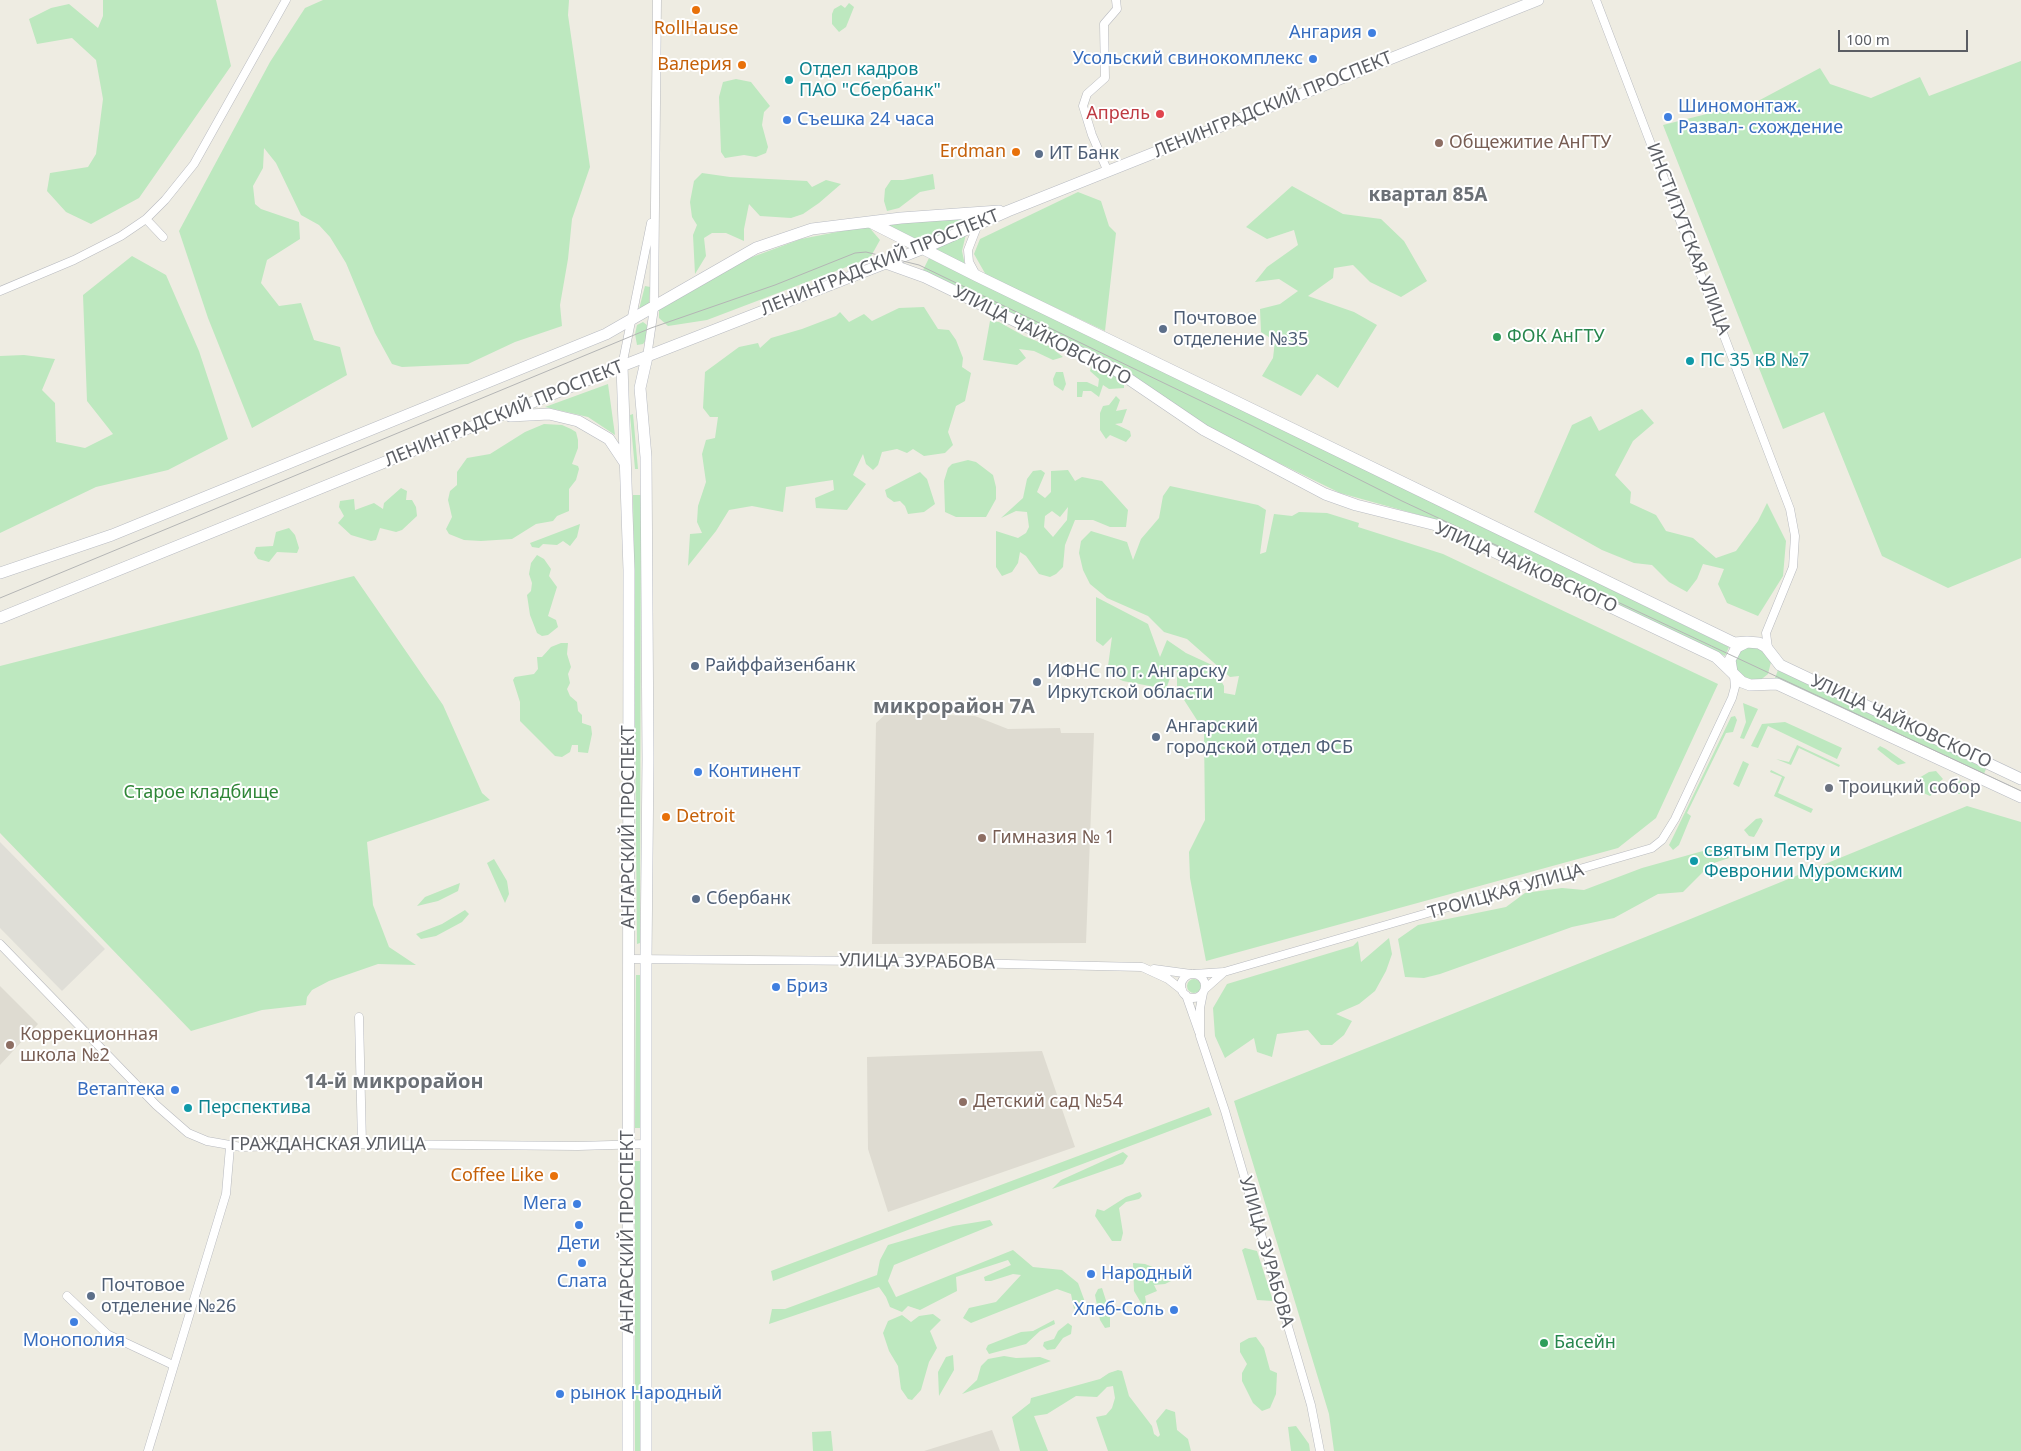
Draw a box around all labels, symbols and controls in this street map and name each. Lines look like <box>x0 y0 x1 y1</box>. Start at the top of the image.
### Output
marker: RollHause <box>690 4 702 16</box>
place label: RollHause <box>654 18 738 40</box>
scale bar <box>1841 20 1971 52</box>
place label: Ангария <box>1289 22 1362 44</box>
marker: Ангария <box>1366 27 1378 39</box>
text: 100 m <box>1846 29 1890 49</box>
street label: ЛЕНИНГРАДСКИЙ ПРОСПЕКТ <box>1151 47 1395 163</box>
place label: Усольский свинокомплекс <box>1073 48 1303 70</box>
marker: Усольский свинокомплекс <box>1307 53 1319 65</box>
place label: Валерия <box>657 54 732 76</box>
marker: Валерия <box>736 59 748 71</box>
place label: Отдел кадров ПАО "Сбербанк" <box>799 59 941 102</box>
marker: Отдел кадров ПАО "Сбербанк" <box>783 74 795 86</box>
place label: Шиномонтаж. Развал- схождение <box>1678 96 1843 138</box>
place label: Апрель <box>1086 103 1150 125</box>
marker: Апрель <box>1154 108 1166 120</box>
place label: Съешка 24 часа <box>797 109 934 131</box>
marker: Шиномонтаж. Развал- схождение <box>1662 111 1674 123</box>
marker: Съешка 24 часа <box>781 114 793 126</box>
place label: Общежитие АнГТУ <box>1449 132 1611 154</box>
marker: Общежитие АнГТУ <box>1433 137 1445 149</box>
street label: ИНСТИТУТСКАЯ УЛИЦА <box>1641 140 1735 338</box>
place label: Erdman <box>940 141 1006 163</box>
place label: ИТ Банк <box>1049 143 1119 165</box>
marker: Erdman <box>1010 146 1022 158</box>
marker: ИТ Банк <box>1033 148 1045 160</box>
district label: квартал 85А <box>1369 185 1487 207</box>
street label: ЛЕНИНГРАДСКИЙ ПРОСПЕКТ <box>758 205 1002 321</box>
street label: УЛИЦА ЧАЙКОВСКОГО <box>949 282 1135 390</box>
place label: Почтовое отделение №35 <box>1173 308 1308 350</box>
marker: Почтовое отделение №35 <box>1157 323 1169 335</box>
place label: ФОК АнГТУ <box>1507 326 1604 348</box>
marker: ФОК АнГТУ <box>1491 331 1503 343</box>
place label: ПС 35 кВ №7 <box>1700 350 1809 372</box>
marker: ПС 35 кВ №7 <box>1684 355 1696 367</box>
street label: ЛЕНИНГРАДСКИЙ ПРОСПЕКТ <box>382 356 626 472</box>
street label: УЛИЦА ЧАЙКОВСКОГО <box>1432 518 1620 618</box>
place label: Райффайзенбанк <box>705 655 855 677</box>
marker: Райффайзенбанк <box>689 660 701 672</box>
place label: ИФНС по г. Ангарску Иркутской области <box>1047 661 1227 704</box>
street label: УЛИЦА ЧАЙКОВСКОГО <box>1807 671 1995 773</box>
marker: ИФНС по г. Ангарску Иркутской области <box>1031 676 1043 688</box>
district label: микрорайон 7А <box>873 695 1035 719</box>
place label: Ангарский городской отдел ФСБ <box>1166 716 1353 759</box>
street label: АНГАРСКИЙ ПРОСПЕКТ <box>618 725 640 929</box>
marker: Ангарский городской отдел ФСБ <box>1150 731 1162 743</box>
place label: Континент <box>708 761 801 783</box>
marker: Континент <box>692 766 704 778</box>
place label: Троицкий собор <box>1839 777 1981 799</box>
park label: Старое кладбище <box>123 782 279 804</box>
marker: Троицкий собор <box>1823 782 1835 794</box>
place label: Detroit <box>676 806 735 828</box>
marker: Detroit <box>660 811 672 823</box>
place label: Гимназия № 1 <box>992 827 1115 849</box>
marker: Гимназия № 1 <box>976 832 988 844</box>
place label: святым Петру и Февронии Муромским <box>1704 840 1903 882</box>
marker: святым Петру и Февронии Муромским <box>1688 855 1700 867</box>
street label: ТРОИЦКАЯ УЛИЦА <box>1426 859 1586 925</box>
place label: Сбербанк <box>706 888 790 910</box>
marker: Сбербанк <box>690 893 702 905</box>
street label: УЛИЦА ЗУРАБОВА <box>839 950 995 974</box>
place label: Бриз <box>786 976 828 998</box>
marker: Бриз <box>770 981 782 993</box>
place label: Коррекционная школа №2 <box>20 1024 158 1066</box>
marker: Коррекционная школа №2 <box>4 1039 16 1051</box>
district label: 14-й микрорайон <box>304 1070 484 1094</box>
place label: Ветаптека <box>77 1079 165 1101</box>
marker: Ветаптека <box>169 1084 181 1096</box>
place label: Детский сад №54 <box>973 1091 1123 1113</box>
marker: Детский сад №54 <box>957 1096 969 1108</box>
place label: Перспектива <box>198 1097 311 1119</box>
marker: Перспектива <box>182 1102 194 1114</box>
street label: АНГАРСКИЙ ПРОСПЕКТ <box>617 1130 639 1334</box>
street label: ГРАЖДАНСКАЯ УЛИЦА <box>230 1134 426 1156</box>
place label: Coffee Like <box>451 1165 544 1187</box>
marker: Coffee Like <box>548 1170 560 1182</box>
street label: УЛИЦА ЗУРАБОВА <box>1234 1174 1298 1330</box>
place label: Мега <box>523 1193 567 1215</box>
marker: Мега <box>571 1198 583 1210</box>
marker: Дети <box>573 1219 585 1231</box>
place label: Дети <box>558 1233 600 1255</box>
marker: Слата <box>576 1257 588 1269</box>
place label: Народный <box>1101 1263 1193 1285</box>
marker: Народный <box>1085 1268 1097 1280</box>
place label: Слата <box>557 1271 607 1293</box>
place label: Почтовое отделение №26 <box>101 1275 236 1318</box>
marker: Почтовое отделение №26 <box>85 1290 97 1302</box>
place label: Хлеб-Соль <box>1074 1299 1164 1321</box>
marker: Хлеб-Соль <box>1168 1304 1180 1316</box>
marker: Монополия <box>68 1316 80 1328</box>
place label: Монополия <box>23 1330 125 1352</box>
place label: Басейн <box>1554 1332 1616 1354</box>
marker: Басейн <box>1538 1337 1550 1349</box>
place label: рынок Народный <box>570 1383 722 1405</box>
marker: рынок Народный <box>554 1388 566 1400</box>

